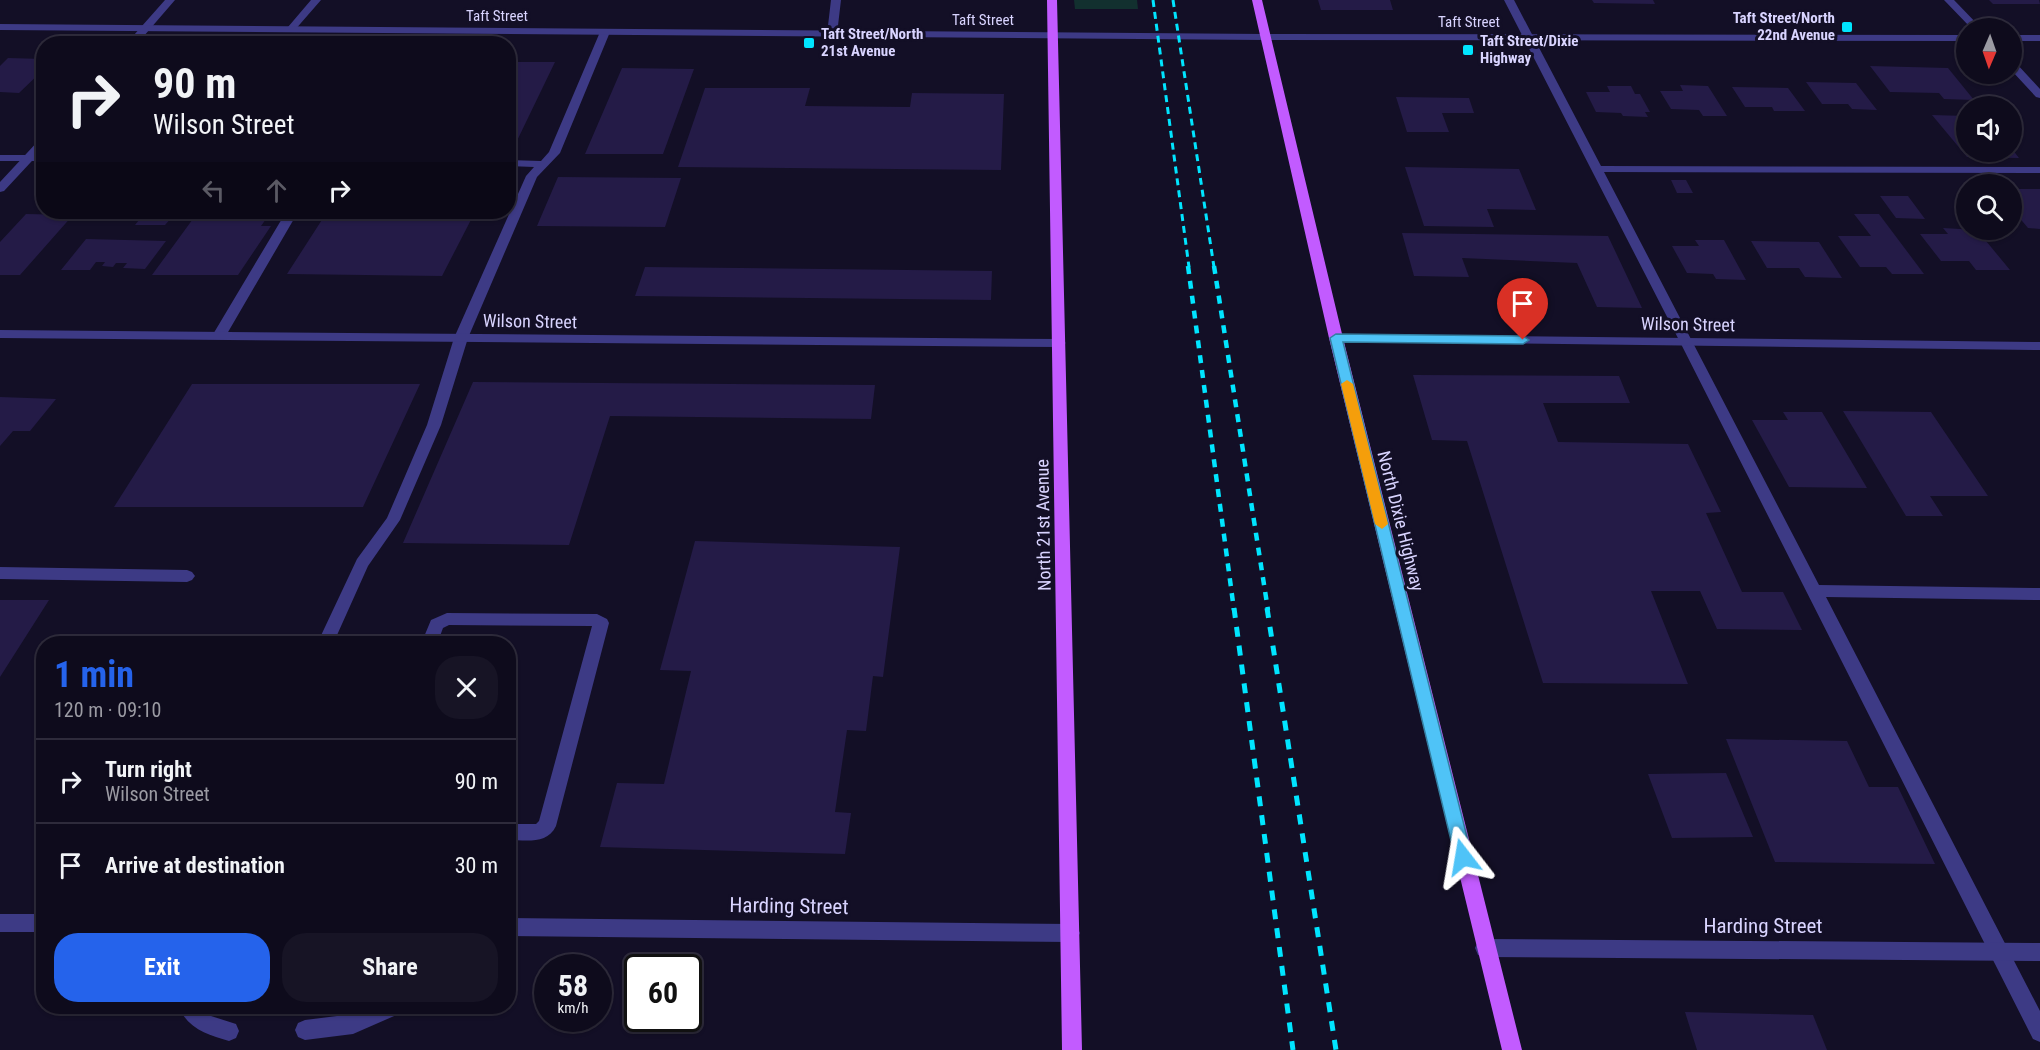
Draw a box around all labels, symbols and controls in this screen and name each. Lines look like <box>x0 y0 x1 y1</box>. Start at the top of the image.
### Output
street label: Taft Street <box>466 7 528 25</box>
place label: Taft Street/North 22nd Avenue <box>1733 9 1835 44</box>
street label: Taft Street <box>952 11 1014 29</box>
street label: Taft Street <box>1438 13 1500 31</box>
north arrow <box>1956 18 2022 84</box>
map controls <box>1956 18 2022 240</box>
marker: Taft Street/North 22nd Avenue <box>1840 20 1854 34</box>
place label: Taft Street/North 21st Avenue <box>821 25 923 60</box>
place label: Taft Street/Dixie Highway <box>1480 32 1578 67</box>
marker: Taft Street/North 21st Avenue <box>802 36 816 50</box>
marker: Taft Street/Dixie Highway <box>1461 43 1475 57</box>
text: 90 m <box>153 59 236 108</box>
icon: right <box>54 60 132 138</box>
button: sound <box>1956 96 2022 162</box>
text: Wilson Street <box>153 109 294 141</box>
icon: left <box>197 174 230 207</box>
icon: ahead <box>260 174 293 207</box>
icon: right <box>323 174 356 207</box>
button: search <box>1956 174 2022 240</box>
pin <box>1497 278 1548 340</box>
icon: arrive <box>1506 287 1539 320</box>
street label: Wilson Street <box>483 310 577 332</box>
street label: Wilson Street <box>1641 313 1735 335</box>
street label: North Dixie Highway <box>1373 449 1429 594</box>
street label: North 21st Avenue <box>1031 459 1055 591</box>
text: 1 min <box>54 654 134 696</box>
button: close <box>435 656 498 719</box>
text: 120 m · 09:10 <box>54 698 161 722</box>
text: Turn right <box>105 757 192 782</box>
icon: right <box>54 765 87 798</box>
text: 90 m <box>455 769 498 794</box>
text: Wilson Street <box>105 782 210 806</box>
position arrow <box>1431 825 1495 889</box>
icon: arrive <box>54 849 87 882</box>
text: Arrive at destination <box>105 853 285 878</box>
text: 30 m <box>455 853 498 878</box>
street label: Harding Street <box>729 893 849 919</box>
street label: Harding Street <box>1703 914 1823 938</box>
button: Exit <box>54 933 270 1002</box>
button: Share <box>282 933 498 1002</box>
speed limit sign: 60 <box>624 954 702 1032</box>
text: 58 <box>558 968 588 1003</box>
text: km/h <box>558 999 588 1017</box>

